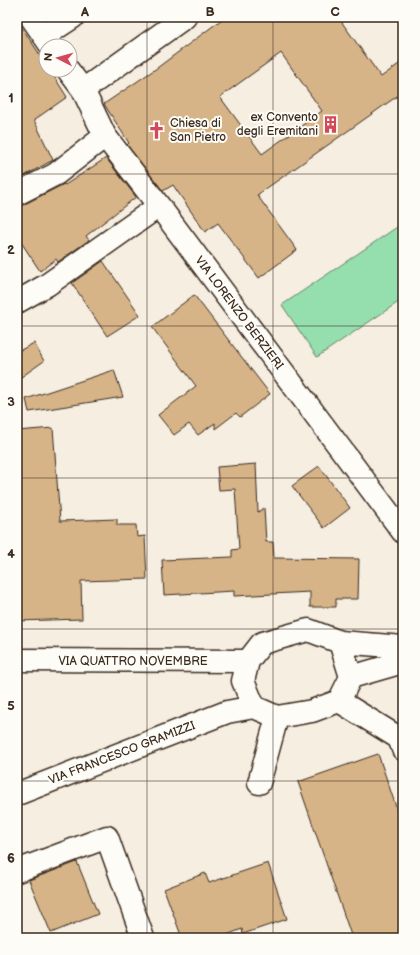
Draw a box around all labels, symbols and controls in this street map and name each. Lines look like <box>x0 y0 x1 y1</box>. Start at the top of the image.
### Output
text: A <box>80 4 89 20</box>
text: B <box>205 4 215 20</box>
text: C <box>330 4 340 20</box>
north arrow <box>38 38 78 78</box>
text: N <box>42 52 55 62</box>
text: 1 <box>8 90 14 106</box>
place label: ex Convento degli Eremitani <box>237 110 318 139</box>
building icon: ex Convento degli Eremitani <box>321 114 341 134</box>
place label: Chiesa di San Pietro <box>170 116 226 145</box>
church icon: Chiesa di San Pietro <box>147 120 167 140</box>
text: 2 <box>7 242 15 258</box>
street label: VIA LORENZO BERZIERI <box>191 253 287 373</box>
text: 3 <box>7 394 15 410</box>
text: 4 <box>7 546 15 562</box>
street label: VIA QUATTRO NOVEMBRE <box>58 654 208 669</box>
text: 5 <box>7 698 15 714</box>
street label: VIA FRANCESCO GRAMIZZI <box>47 718 198 788</box>
text: 6 <box>7 850 15 866</box>

